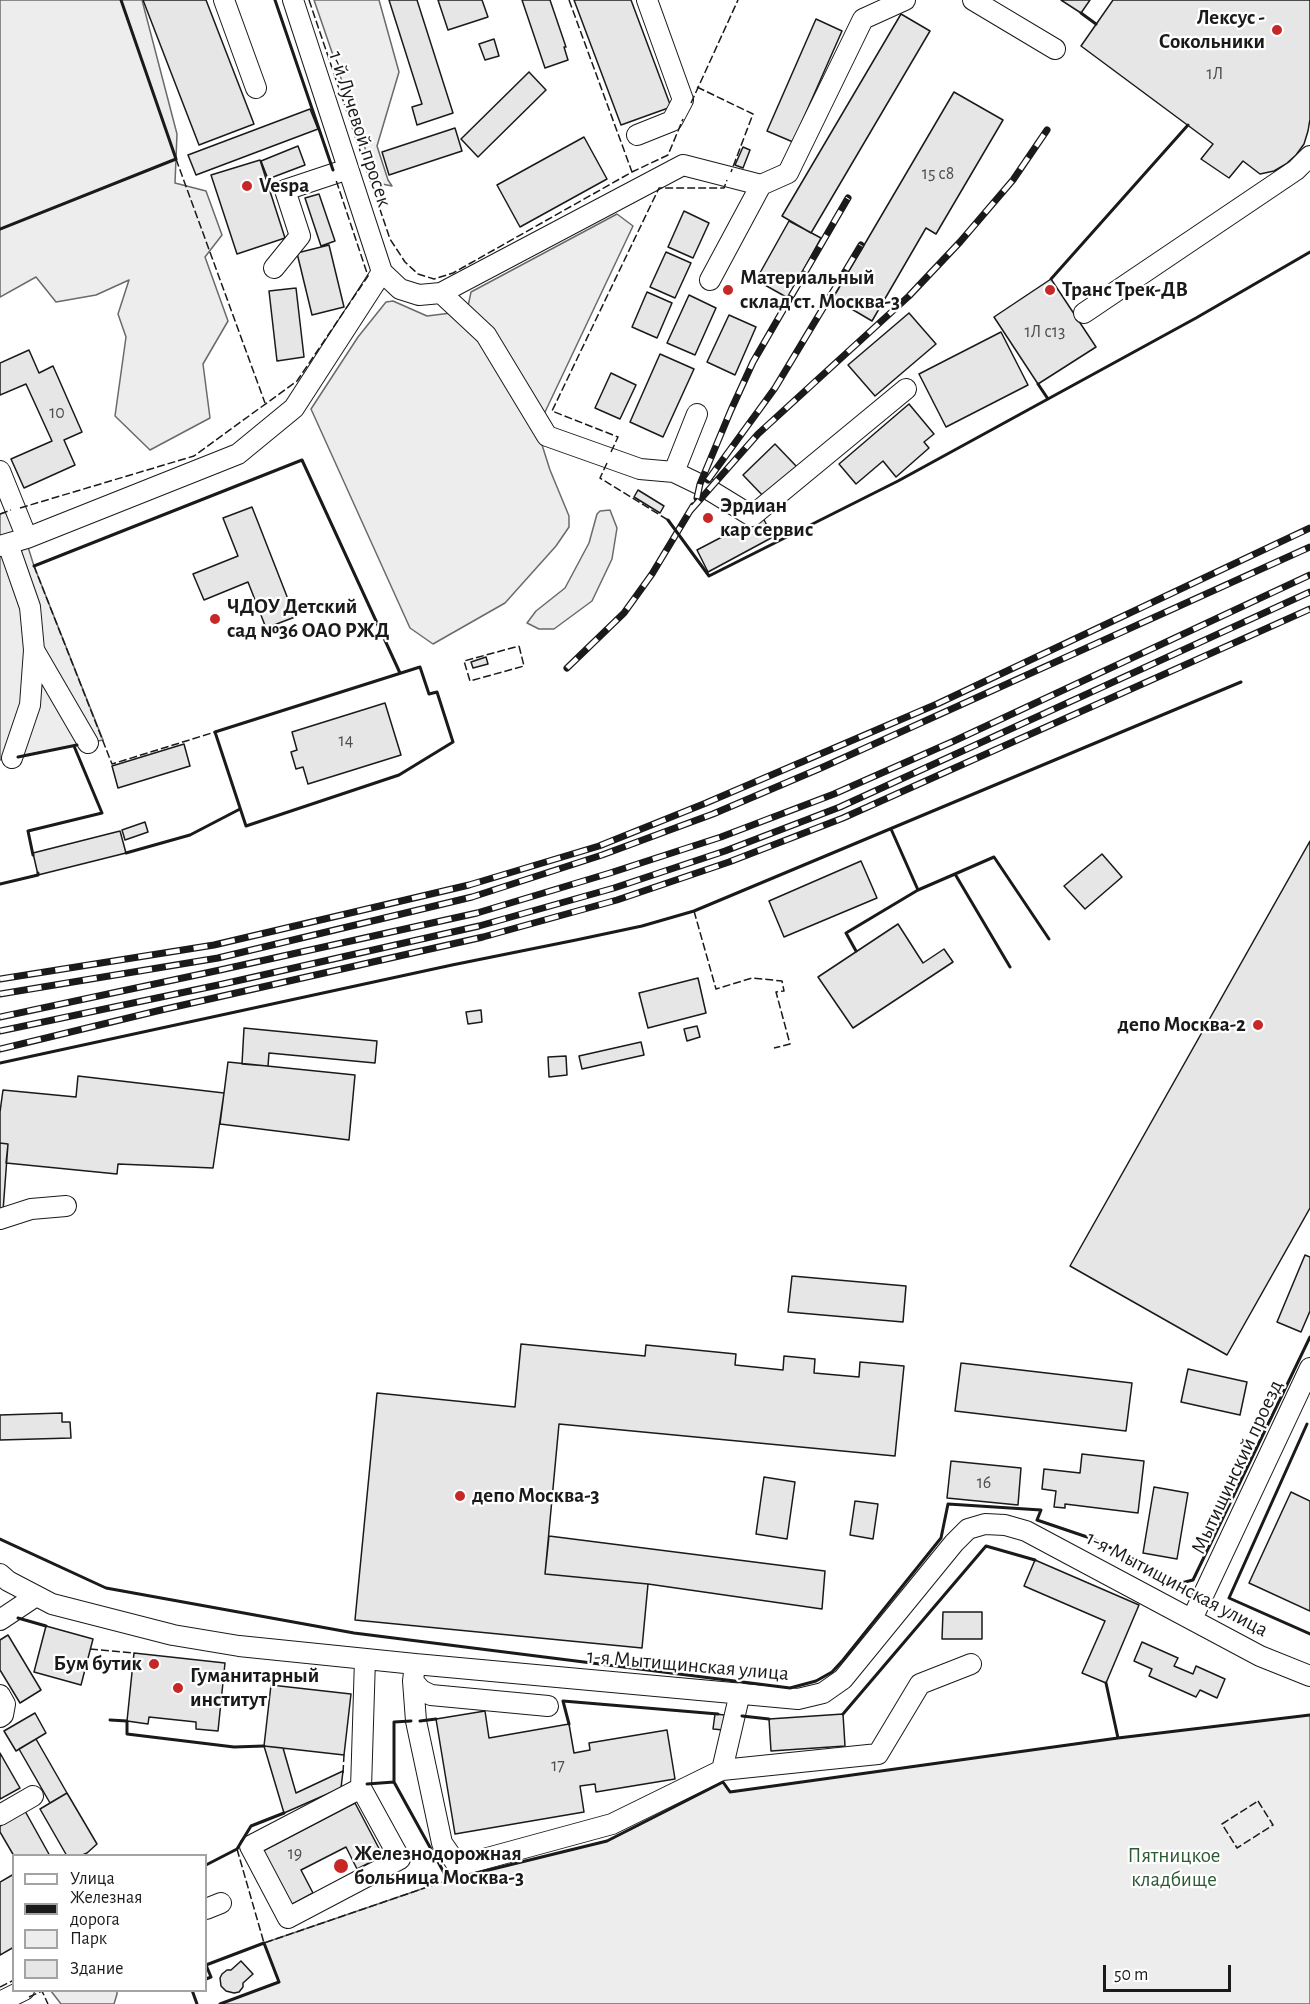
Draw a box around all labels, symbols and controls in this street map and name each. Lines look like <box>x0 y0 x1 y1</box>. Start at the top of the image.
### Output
place label: Лексус - Сокольники <box>1159 5 1265 55</box>
marker: Лексус - Сокольники <box>1270 23 1284 37</box>
street label: 1-й Лучевой просек <box>323 48 397 210</box>
house number: 1Л <box>1207 63 1223 85</box>
house number: 15 с8 <box>922 163 954 185</box>
place label: Vespa <box>259 173 309 199</box>
marker: Vespa <box>240 179 254 193</box>
place label: Материальный склад ст. Москва-3 <box>740 265 900 315</box>
place label: Транс Трек-ДВ <box>1062 277 1188 303</box>
marker: Материальный склад ст. Москва-3 <box>721 283 735 297</box>
marker: Транс Трек-ДВ <box>1043 283 1057 297</box>
house number: 1Л с13 <box>1025 321 1065 343</box>
house number: 10 <box>49 402 65 424</box>
place label: Эрдиан кар сервис <box>720 493 813 543</box>
marker: Эрдиан кар сервис <box>701 511 715 525</box>
place label: ЧДОУ Детский сад №36 ОАО РЖД <box>227 594 389 644</box>
marker: ЧДОУ Детский сад №36 ОАО РЖД <box>208 612 222 626</box>
house number: 14 <box>339 730 353 752</box>
place label: депо Москва-2 <box>1118 1012 1246 1038</box>
marker: депо Москва-2 <box>1251 1018 1265 1032</box>
street label: Мытищинский проезд <box>1186 1376 1288 1558</box>
house number: 16 <box>977 1472 991 1494</box>
place label: депо Москва-3 <box>472 1483 600 1509</box>
marker: депо Москва-3 <box>453 1489 467 1503</box>
street label: 1-я Мытищинская улица <box>1082 1525 1272 1643</box>
street label: 1-я Мытищинская улица <box>586 1644 790 1686</box>
place label: Бум бутик <box>54 1651 142 1677</box>
marker: Бум бутик <box>147 1657 161 1671</box>
place label: Гуманитарный институт <box>190 1663 319 1713</box>
marker: Гуманитарный институт <box>171 1681 185 1695</box>
house number: 17 <box>551 1755 565 1777</box>
place label: Железнодорожная больница Москва-3 <box>354 1841 524 1891</box>
house number: 19 <box>288 1843 302 1865</box>
park label: Пятницкое кладбище <box>1128 1843 1220 1893</box>
legend <box>12 1854 207 1992</box>
marker: Железнодорожная больница Москва-3 <box>332 1857 350 1875</box>
text: Улица <box>70 1870 115 1888</box>
text: Железная дорога <box>70 1889 142 1929</box>
text: Парк <box>70 1930 107 1948</box>
scale bar <box>1106 1953 1234 1991</box>
text: Здание <box>70 1960 124 1978</box>
text: 50 m <box>1114 1966 1148 1984</box>

